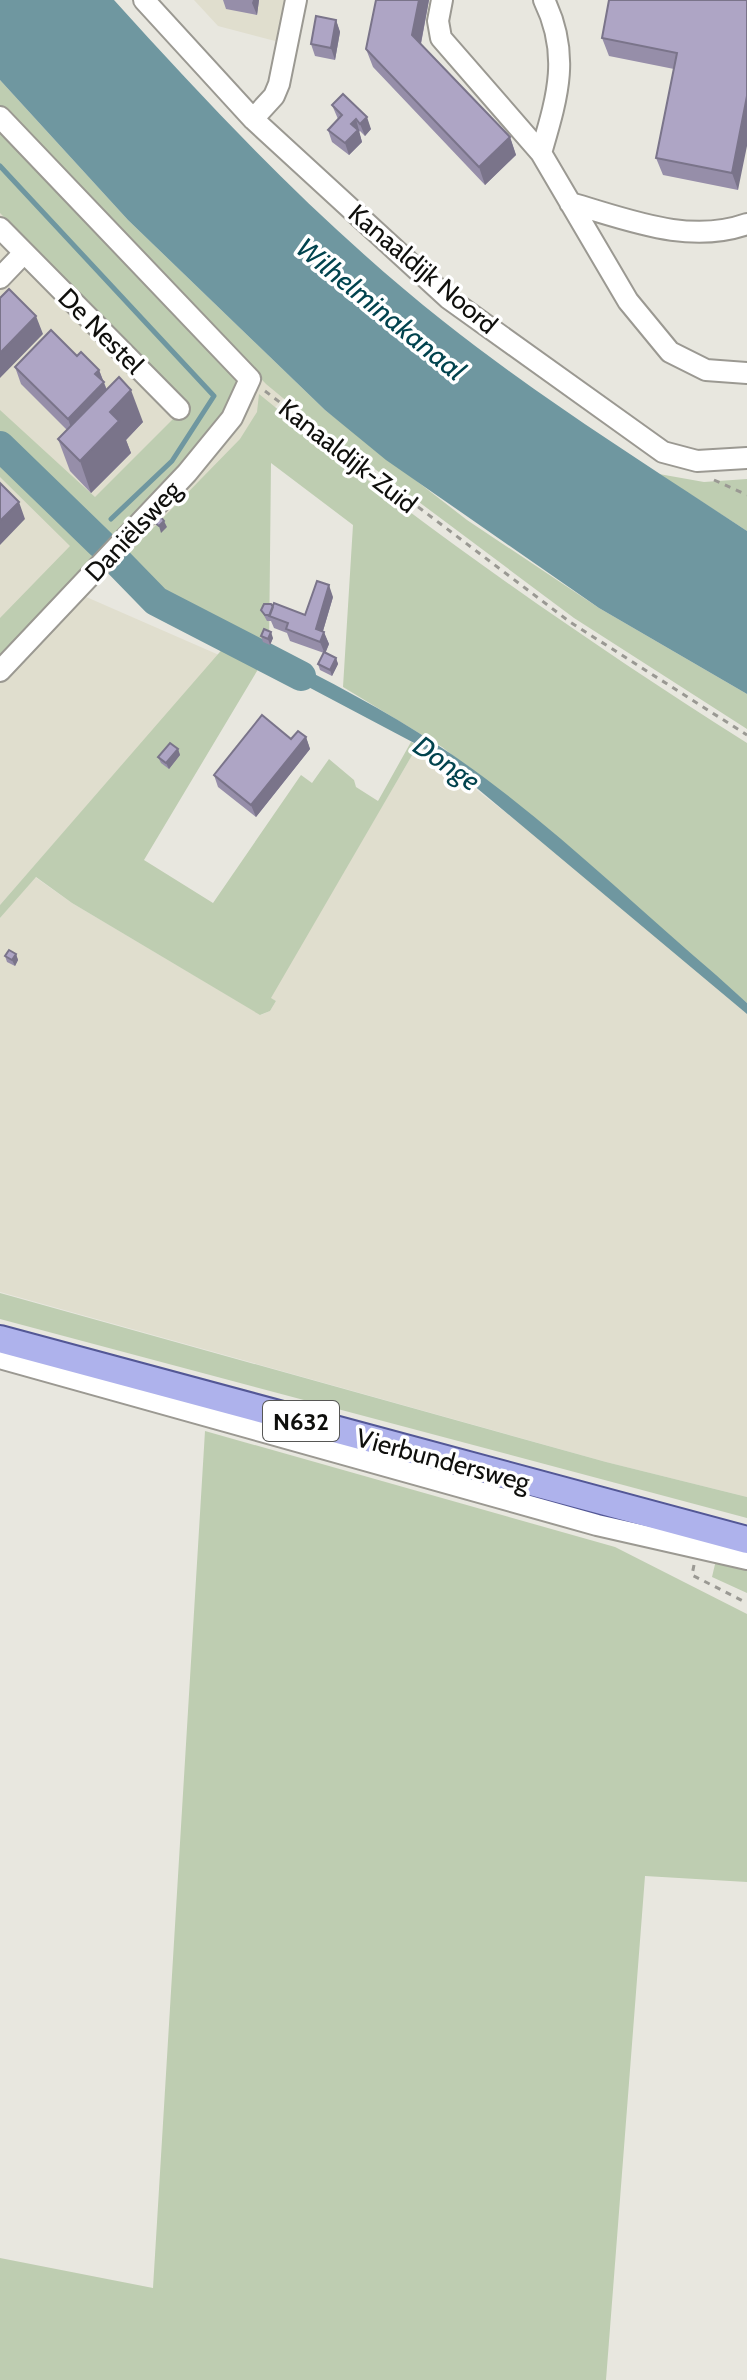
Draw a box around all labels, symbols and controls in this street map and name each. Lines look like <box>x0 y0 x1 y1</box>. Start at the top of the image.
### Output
street label: Kanaaldijk Noord <box>342 197 504 341</box>
water label: Wilhelminakanaal <box>290 230 473 388</box>
street label: De Nestel <box>51 281 151 381</box>
street label: Kanaaldijk-Zuid <box>272 392 424 520</box>
street label: Daniëlsweg <box>78 473 189 588</box>
water label: Donge <box>407 728 487 798</box>
road number: N632 <box>263 1401 339 1441</box>
street label: Vierbundersweg <box>353 1421 534 1499</box>

